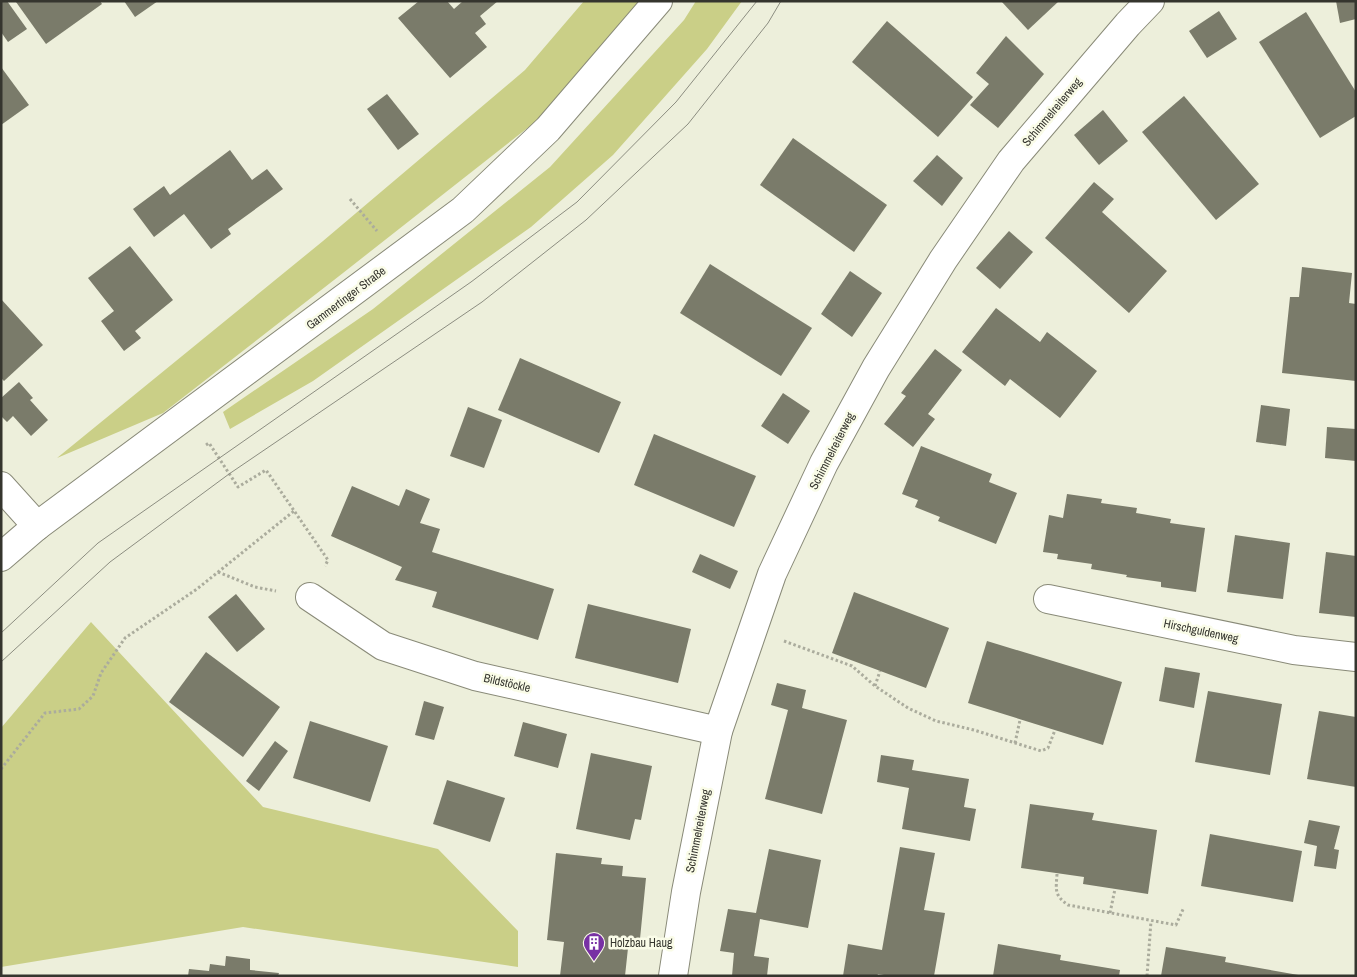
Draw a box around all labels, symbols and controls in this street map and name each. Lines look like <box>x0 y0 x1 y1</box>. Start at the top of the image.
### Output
street label: Schimmelreiterweg <box>1019 74 1086 150</box>
street label: Gammertinger Straße <box>303 263 389 333</box>
street label: Schimmelreiterweg <box>806 409 859 492</box>
street label: Hirschguldenweg <box>1162 615 1240 647</box>
street label: Bildstöckle <box>482 670 532 696</box>
street label: Schimmelreiterweg <box>682 787 714 874</box>
building icon: Holzbau Haug <box>582 931 606 962</box>
place label: Holzbau Haug <box>610 935 673 951</box>

